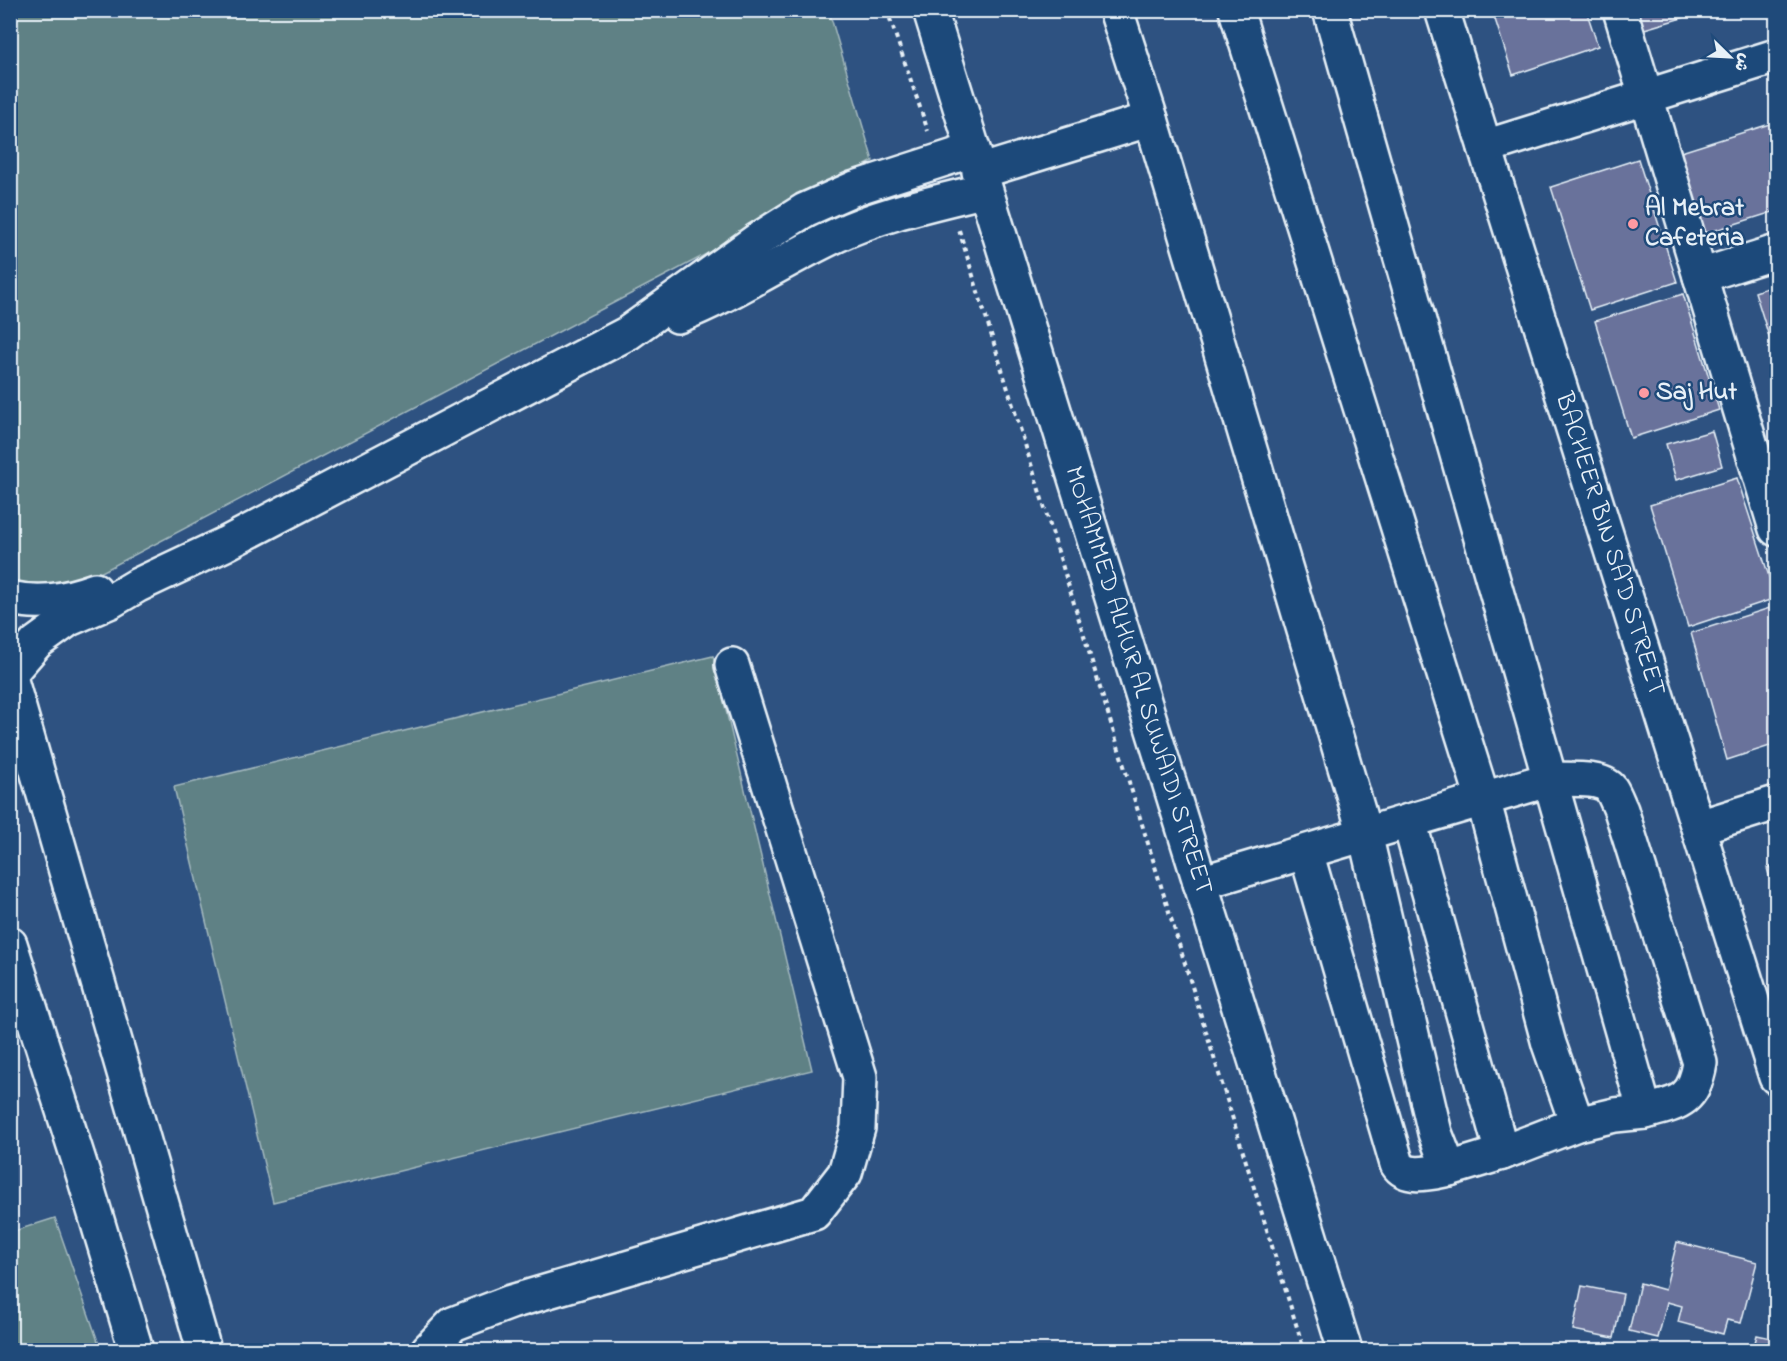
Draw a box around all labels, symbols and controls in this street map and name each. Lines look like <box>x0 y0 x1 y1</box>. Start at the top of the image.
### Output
north arrow <box>1700 27 1760 87</box>
text: ش <box>1727 49 1756 75</box>
place label: Al Mebrat Cafeteria <box>1645 190 1744 258</box>
marker: Al Mebrat Cafeteria <box>1626 217 1640 231</box>
place label: Saj Hut <box>1656 374 1737 412</box>
marker: Saj Hut <box>1637 386 1651 400</box>
street label: BACHEER BIN SA'D STREET <box>1544 387 1675 701</box>
street label: MOHAMMED ALHUR AL SUWAIDI STREET <box>1053 462 1222 900</box>

